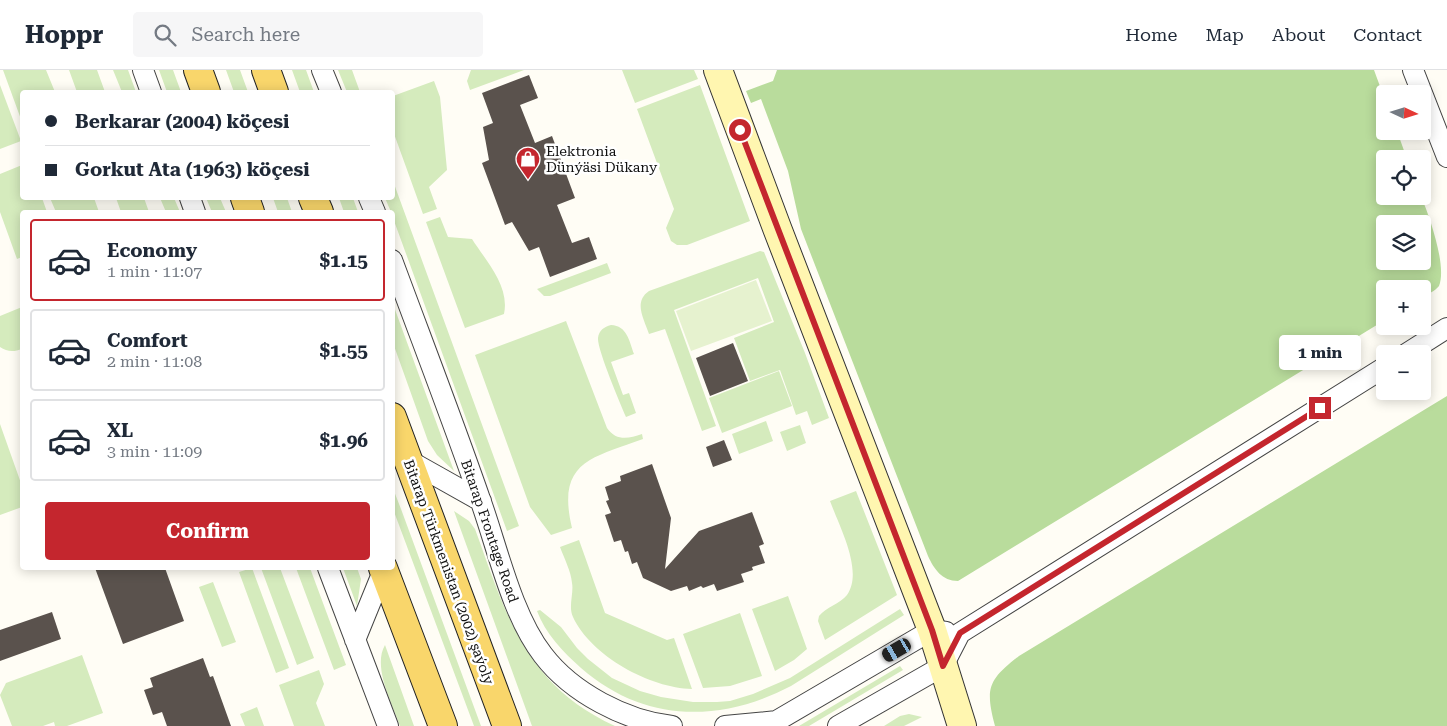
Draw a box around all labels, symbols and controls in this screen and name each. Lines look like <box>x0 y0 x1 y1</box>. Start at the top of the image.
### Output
search box <box>133 12 483 57</box>
text: Hoppr <box>25 21 103 49</box>
icon: search <box>151 21 179 49</box>
text: Search here <box>191 23 300 46</box>
text: Home <box>1125 24 1177 45</box>
text: Map <box>1205 24 1244 45</box>
text: About <box>1272 24 1325 45</box>
text: Contact <box>1353 24 1422 45</box>
north arrow <box>1376 85 1431 140</box>
map controls <box>1376 85 1431 400</box>
text: Berkarar (2004) köçesi <box>75 110 289 133</box>
route start <box>729 119 751 141</box>
place label: Elektronia Dünýäsi Dükany <box>546 143 658 175</box>
shop icon: Elektronia Dünýäsi Dükany <box>515 146 541 180</box>
button: locate <box>1376 150 1431 205</box>
text: Gorkut Ata (1963) köçesi <box>75 158 310 181</box>
button: layers <box>1376 215 1431 270</box>
icon: car <box>47 238 92 283</box>
text: Economy <box>107 239 197 262</box>
text: $1.15 <box>319 249 368 272</box>
text: 1 min · 11:07 <box>107 262 202 281</box>
button: + <box>1376 280 1431 335</box>
icon: car <box>47 328 92 373</box>
text: Comfort <box>107 329 188 352</box>
callout: 1 min <box>1279 336 1361 370</box>
text: $1.55 <box>319 339 368 362</box>
text: 1 min <box>1298 343 1342 362</box>
button: − <box>1376 345 1431 400</box>
text: 2 min · 11:08 <box>107 352 202 371</box>
route end <box>1309 397 1331 419</box>
icon: car <box>47 418 92 463</box>
text: XL <box>107 419 133 442</box>
text: $1.96 <box>319 429 368 452</box>
text: 3 min · 11:09 <box>107 442 202 461</box>
street label: Bitarap Türkmenistan (2002) şaýoly <box>401 457 497 687</box>
street label: Bitarap Frontage Road <box>458 458 522 605</box>
button: Confirm <box>45 502 370 560</box>
car <box>880 636 913 664</box>

